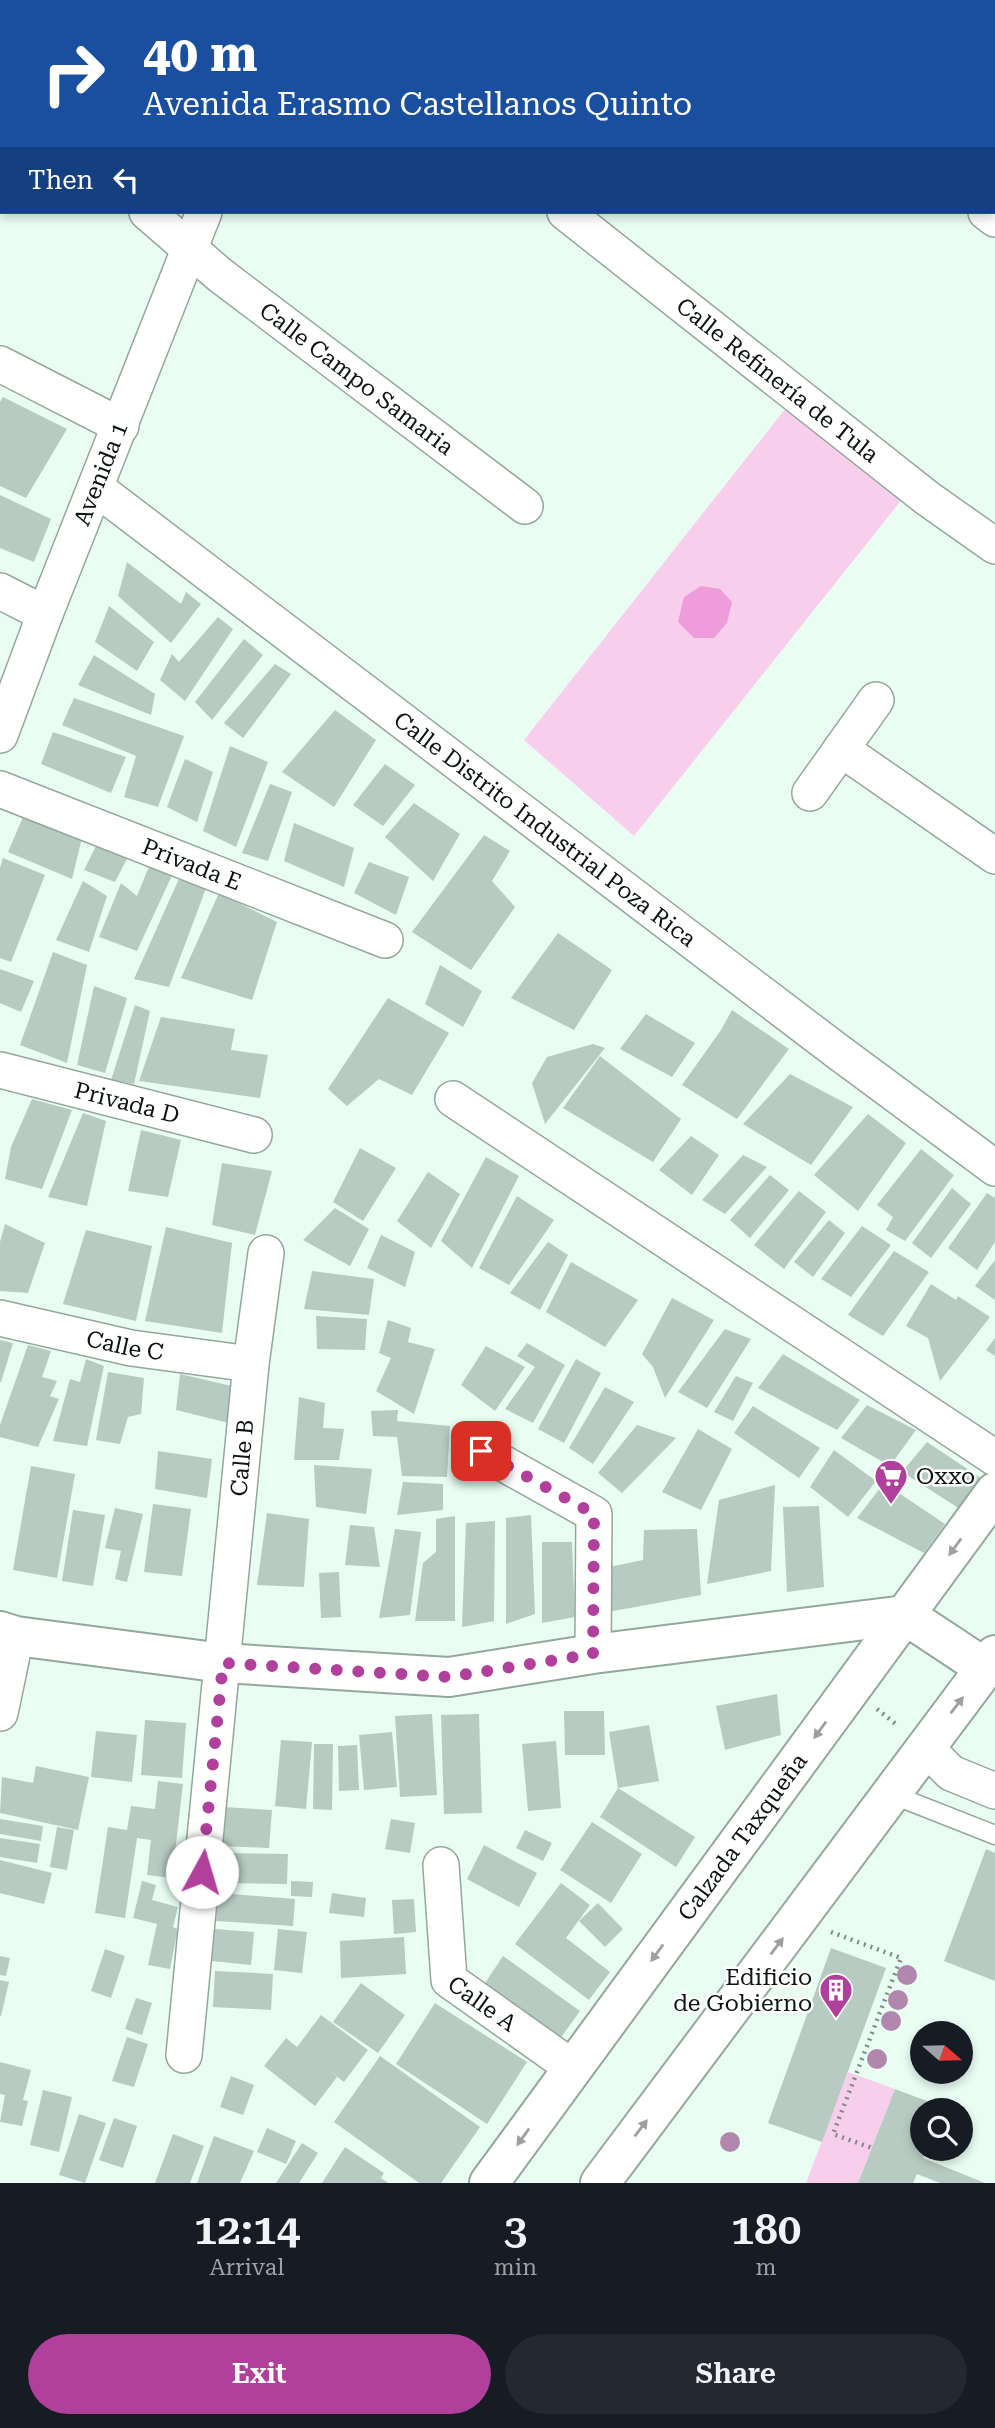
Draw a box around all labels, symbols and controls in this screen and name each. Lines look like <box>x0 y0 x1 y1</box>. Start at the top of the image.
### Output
text: 40 m <box>143 26 258 83</box>
icon: right <box>28 28 119 119</box>
text: Avenida Erasmo Castellanos Quinto <box>143 85 692 123</box>
icon: left <box>107 161 145 199</box>
text: Then <box>28 165 93 195</box>
street label: Calle Refinería de Tula <box>671 292 884 469</box>
street label: Calle Campo Samaria <box>254 297 459 461</box>
street label: Avenida 1 <box>68 418 134 530</box>
street label: Calle Distrito Industrial Poza Rica <box>388 706 701 953</box>
street label: Privada E <box>138 833 245 896</box>
street label: Privada D <box>71 1077 182 1129</box>
street label: Calle C <box>84 1325 165 1366</box>
street label: Calle B <box>225 1418 260 1497</box>
pin <box>451 1421 511 1481</box>
icon: arrive <box>462 1432 500 1470</box>
supermarket icon: Oxxo <box>872 1457 910 1506</box>
place label: Oxxo <box>916 1463 975 1490</box>
one-way arrow <box>948 1538 962 1556</box>
one-way arrow <box>950 1697 965 1715</box>
one-way arrow <box>813 1721 827 1739</box>
street label: Calzada Taxqueña <box>673 1748 813 1926</box>
position arrow <box>165 1835 239 1909</box>
one-way arrow <box>770 1937 784 1956</box>
one-way arrow <box>650 1944 664 1962</box>
place label: Edificio de Gobierno <box>673 1964 812 2017</box>
street label: Calle A <box>442 1970 521 2037</box>
building icon: Edificio de Gobierno <box>817 1971 855 2020</box>
north arrow <box>910 2021 973 2084</box>
map controls <box>910 2021 973 2161</box>
button: search <box>910 2098 973 2161</box>
one-way arrow <box>633 2120 648 2138</box>
one-way arrow <box>516 2128 530 2146</box>
text: 12:14 <box>194 2205 300 2254</box>
text: 3 <box>504 2205 527 2254</box>
text: 180 <box>731 2205 801 2254</box>
text: Arrival <box>210 2254 284 2281</box>
text: min <box>494 2254 537 2281</box>
text: m <box>755 2254 776 2281</box>
button: Exit <box>28 2334 491 2414</box>
button: Share <box>505 2334 967 2414</box>

